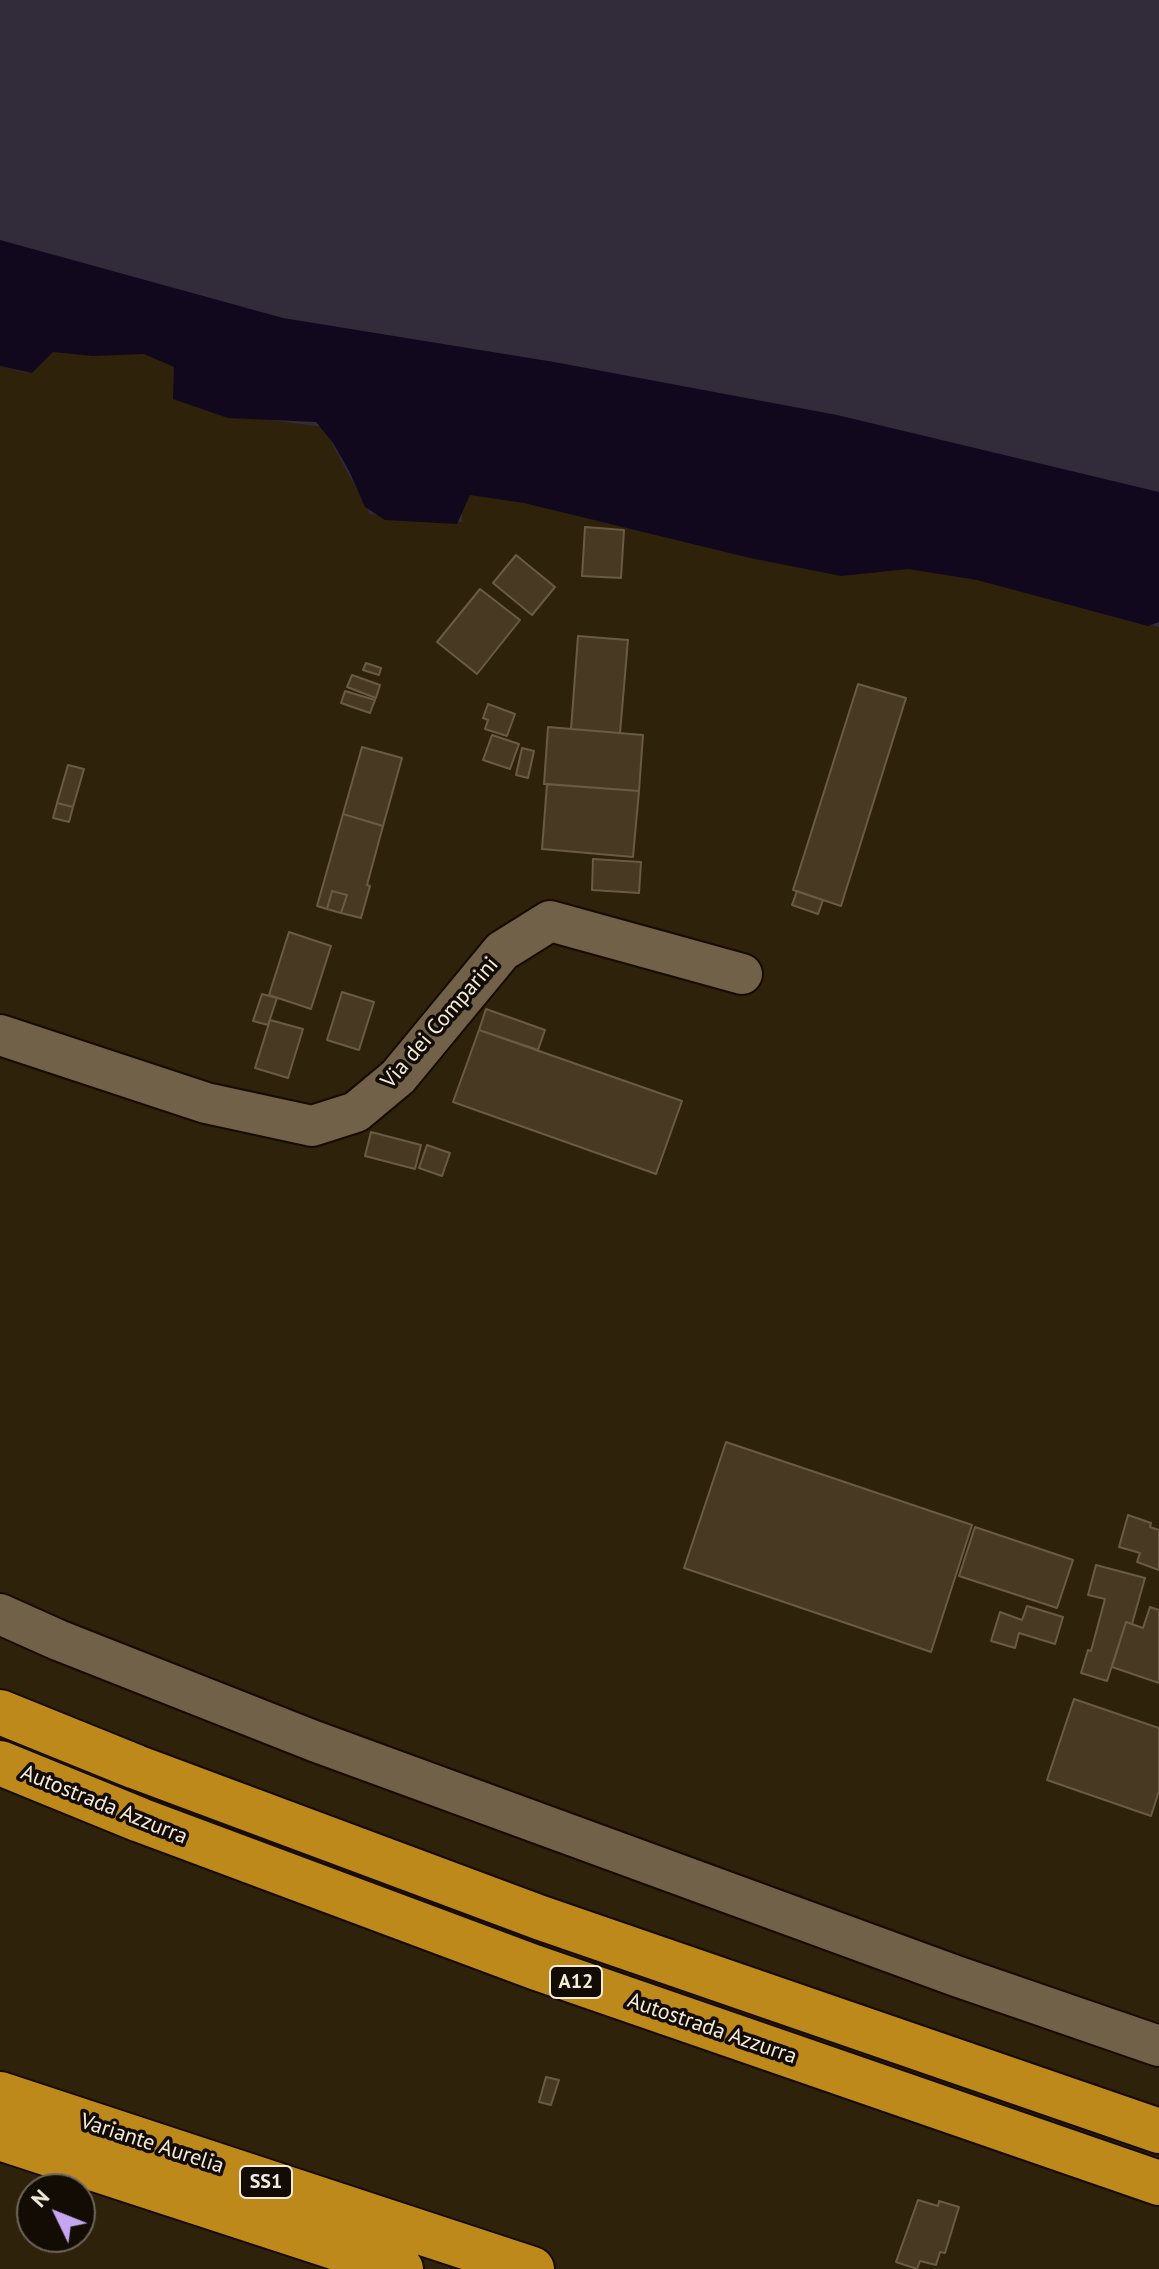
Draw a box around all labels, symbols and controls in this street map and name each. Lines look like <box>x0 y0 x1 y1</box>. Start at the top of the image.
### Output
street label: Via dei Comparini <box>376 952 504 1094</box>
street label: Autostrada Azzurra <box>17 1760 191 1850</box>
road number: A12 <box>550 1966 602 1998</box>
street label: Autostrada Azzurra <box>624 1988 800 2070</box>
street label: Variante Aurelia <box>77 2108 227 2180</box>
road number: SS1 <box>240 2166 292 2198</box>
north arrow <box>16 2173 96 2253</box>
text: N <box>25 2183 55 2213</box>

